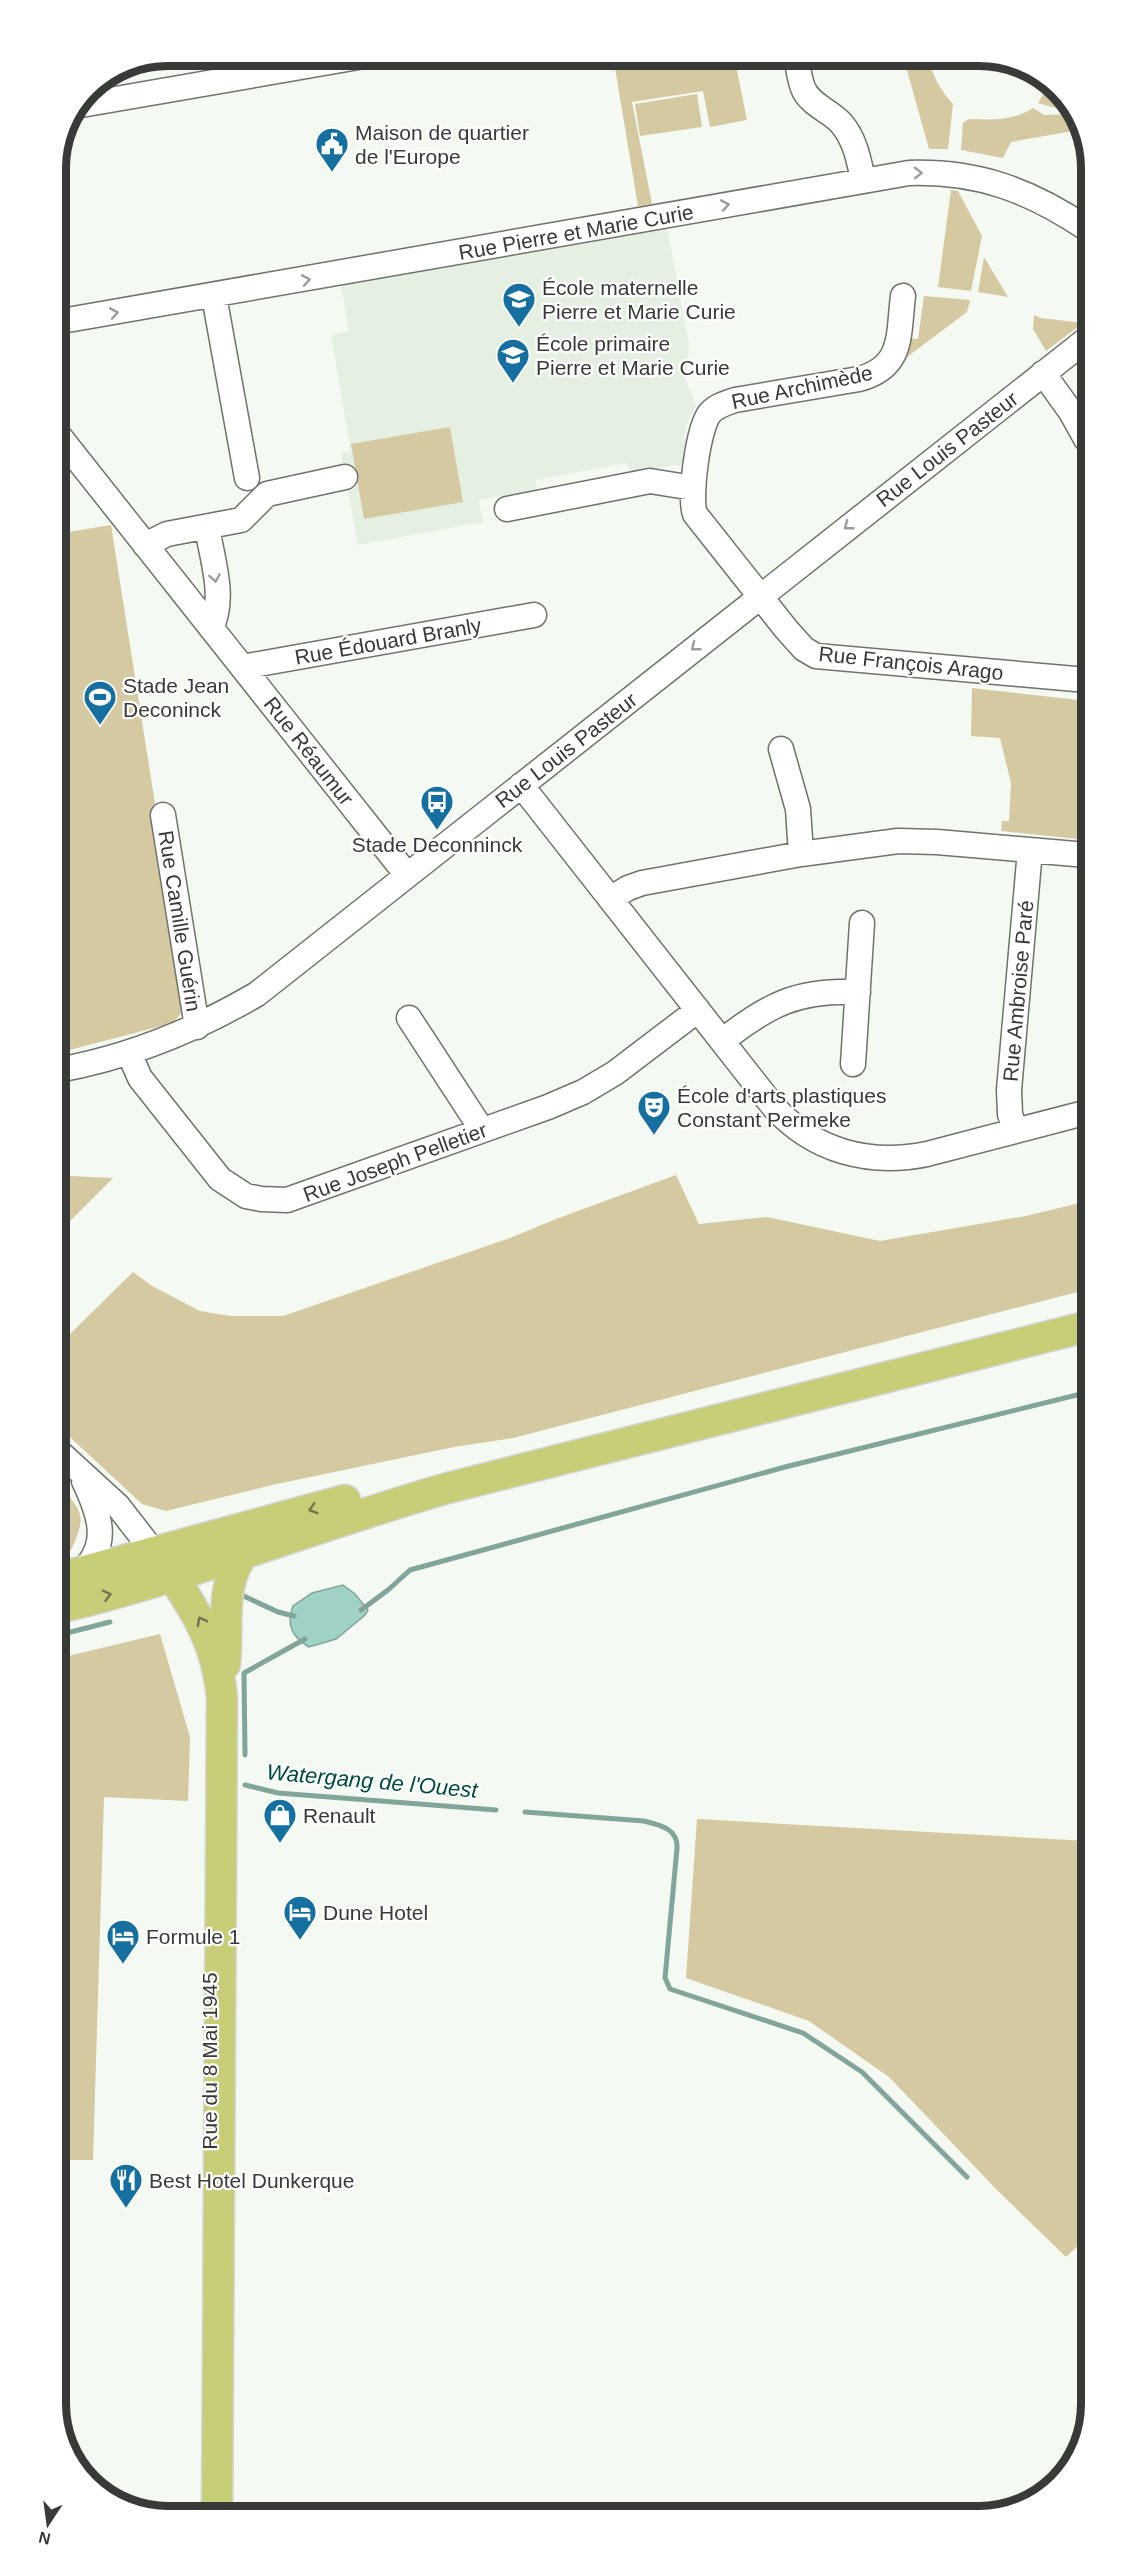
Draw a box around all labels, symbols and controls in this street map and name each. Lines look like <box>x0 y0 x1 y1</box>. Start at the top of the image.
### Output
place label: Maison de quartier de l'Europe <box>355 121 529 168</box>
public building icon: Maison de quartier de l'Europe <box>314 126 350 173</box>
one-way arrow <box>913 167 922 179</box>
one-way arrow <box>720 199 730 212</box>
street label: Rue Pierre et Marie Curie <box>457 200 695 264</box>
one-way arrow <box>301 274 311 286</box>
place label: École maternelle Pierre et Marie Curie <box>542 276 736 323</box>
school or university icon: École maternelle Pierre et Marie Curie <box>501 281 537 328</box>
one-way arrow <box>109 307 118 319</box>
place label: École primaire Pierre et Marie Curie <box>536 332 730 379</box>
school or university icon: École primaire Pierre et Marie Curie <box>495 337 531 384</box>
street label: Rue Archimède <box>729 361 875 413</box>
street label: Rue Louis Pasteur <box>872 387 1022 511</box>
one-way arrow <box>844 519 855 530</box>
one-way arrow <box>208 572 221 582</box>
street label: Rue Édouard Branly <box>293 613 484 669</box>
one-way arrow <box>691 640 702 651</box>
street label: Rue François Arago <box>818 642 1004 684</box>
place label: Stade Jean Deconinck <box>123 674 229 721</box>
sports icon: Stade Jean Deconinck <box>82 679 118 726</box>
street label: Rue Louis Pasteur <box>491 688 641 812</box>
street label: Rue Réaumur <box>260 692 358 810</box>
bus stop icon: Stade Deconninck <box>419 784 455 831</box>
street label: Rue Camille Guérin <box>154 829 206 1013</box>
place label: Stade Deconninck <box>352 833 523 856</box>
street label: Rue Ambroise Paré <box>999 899 1037 1083</box>
place label: École d'arts plastiques Constant Permeke <box>677 1084 886 1131</box>
theatre icon: École d'arts plastiques Constant Permeke <box>636 1089 672 1136</box>
street label: Rue Joseph Pelletier <box>300 1118 490 1206</box>
one-way arrow <box>308 1502 319 1514</box>
one-way arrow <box>102 1590 112 1603</box>
one-way arrow <box>197 1617 208 1627</box>
water label: Watergang de l'Ouest <box>265 1759 479 1803</box>
shop icon: Renault <box>262 1797 298 1844</box>
place label: Renault <box>303 1804 376 1827</box>
hotel icon: Dune Hotel <box>282 1894 318 1941</box>
place label: Dune Hotel <box>323 1901 428 1924</box>
hotel icon: Formule 1 <box>105 1918 141 1965</box>
place label: Formule 1 <box>146 1925 241 1948</box>
street label: Rue du 8 Mai 1945 <box>198 1972 221 2150</box>
restaurant icon: Best Hotel Dunkerque <box>108 2162 144 2209</box>
place label: Best Hotel Dunkerque <box>149 2169 354 2192</box>
north arrow <box>18 2494 78 2554</box>
text: N <box>37 2529 52 2548</box>

